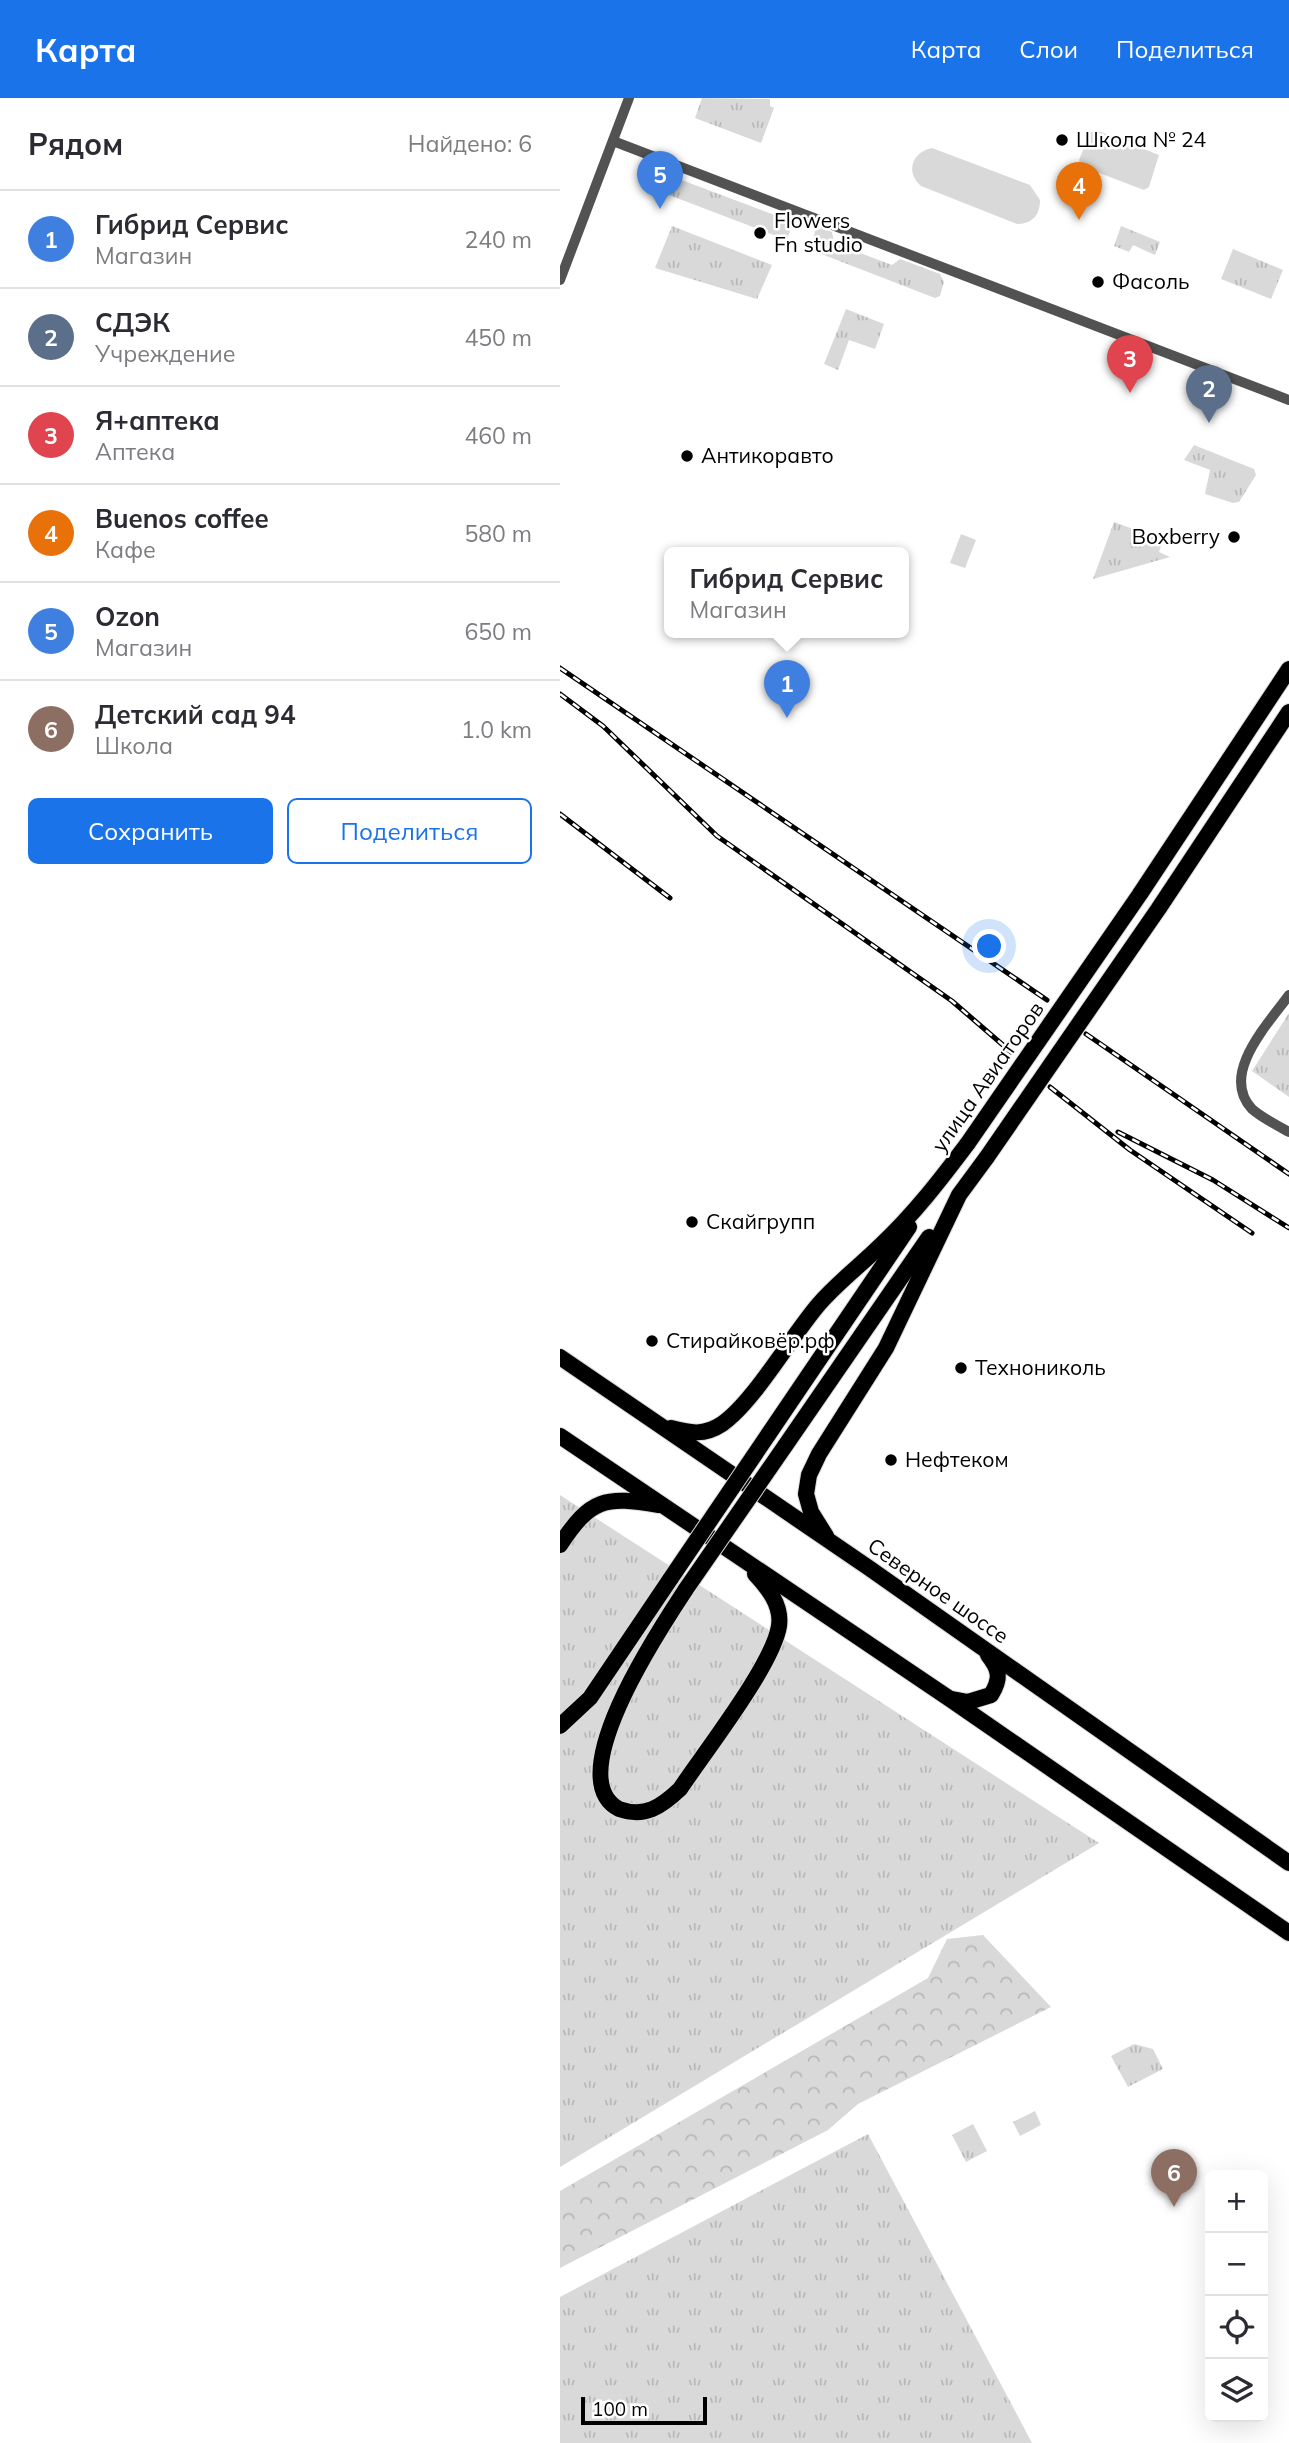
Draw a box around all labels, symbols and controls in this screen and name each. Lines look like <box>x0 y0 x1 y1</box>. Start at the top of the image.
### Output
text: Карта <box>35 29 137 70</box>
text: Карта <box>911 34 981 64</box>
text: Слои <box>1019 34 1078 64</box>
text: Поделиться <box>1116 34 1254 64</box>
text: Рядом <box>28 125 123 163</box>
place label: Школа № 24 <box>1076 126 1207 152</box>
text: Найдено: 6 <box>408 129 532 158</box>
marker: Школа № 24 <box>1054 132 1070 148</box>
pin: 5 <box>637 151 683 209</box>
pin: 4 <box>1056 162 1102 220</box>
place label: Flowers Fn studio <box>774 207 863 257</box>
text: Гибрид Сервис <box>95 208 289 241</box>
text: 1 <box>44 225 58 254</box>
text: 240 m <box>464 225 532 254</box>
marker: Flowers Fn studio <box>752 225 768 241</box>
text: Магазин <box>95 241 192 270</box>
place label: Фасоль <box>1112 268 1190 294</box>
marker: Фасоль <box>1090 274 1106 290</box>
text: СДЭК <box>95 306 170 339</box>
text: 2 <box>44 323 58 352</box>
text: 450 m <box>464 323 532 352</box>
pin: 3 <box>1107 335 1153 393</box>
text: Учреждение <box>95 339 235 368</box>
pin: 2 <box>1186 365 1232 423</box>
text: Я+аптека <box>95 404 220 437</box>
text: 3 <box>44 421 58 450</box>
text: 460 m <box>464 421 532 450</box>
text: Аптека <box>95 437 175 466</box>
place label: Антикоравто <box>701 442 834 468</box>
marker: Антикоравто <box>679 448 695 464</box>
text: Buenos coffee <box>95 502 269 535</box>
text: 4 <box>44 519 58 548</box>
text: 580 m <box>464 519 532 548</box>
place label: Boxberry <box>1132 523 1220 549</box>
marker: Boxberry <box>1226 529 1242 545</box>
text: Кафе <box>95 535 156 564</box>
popup <box>664 547 909 638</box>
text: Гибрид Сервис <box>690 562 883 595</box>
text: Магазин <box>690 595 787 624</box>
text: Ozon <box>95 600 160 633</box>
text: 5 <box>44 617 58 646</box>
text: 650 m <box>464 617 532 646</box>
text: Магазин <box>95 633 192 662</box>
pin: 1 <box>764 660 810 718</box>
text: Детский сад 94 <box>95 698 296 731</box>
text: 6 <box>44 715 58 744</box>
text: 1.0 km <box>461 715 532 744</box>
text: Школа <box>95 731 173 760</box>
button: Сохранить <box>28 798 273 864</box>
button: Поделиться <box>287 798 532 864</box>
your location <box>972 929 1006 963</box>
street label: улица Авиаторов <box>926 996 1049 1157</box>
place label: Скайгрупп <box>706 1208 815 1234</box>
marker: Скайгрупп <box>684 1214 700 1230</box>
place label: Стирайковёр.рф <box>666 1327 835 1353</box>
marker: Стирайковёр.рф <box>644 1333 660 1349</box>
place label: Технониколь <box>975 1354 1106 1380</box>
marker: Технониколь <box>953 1360 969 1376</box>
place label: Нефтеком <box>905 1446 1009 1472</box>
marker: Нефтеком <box>883 1452 899 1468</box>
street label: Северное шоссе <box>863 1532 1014 1648</box>
pin: 6 <box>1151 2149 1197 2207</box>
map controls <box>1205 2170 1268 2422</box>
button: + <box>1205 2170 1268 2233</box>
button: − <box>1205 2233 1268 2296</box>
button: locate <box>1205 2296 1268 2359</box>
button: layers <box>1205 2359 1268 2422</box>
scale bar <box>581 2394 707 2426</box>
text: 100 m <box>592 2397 648 2421</box>

